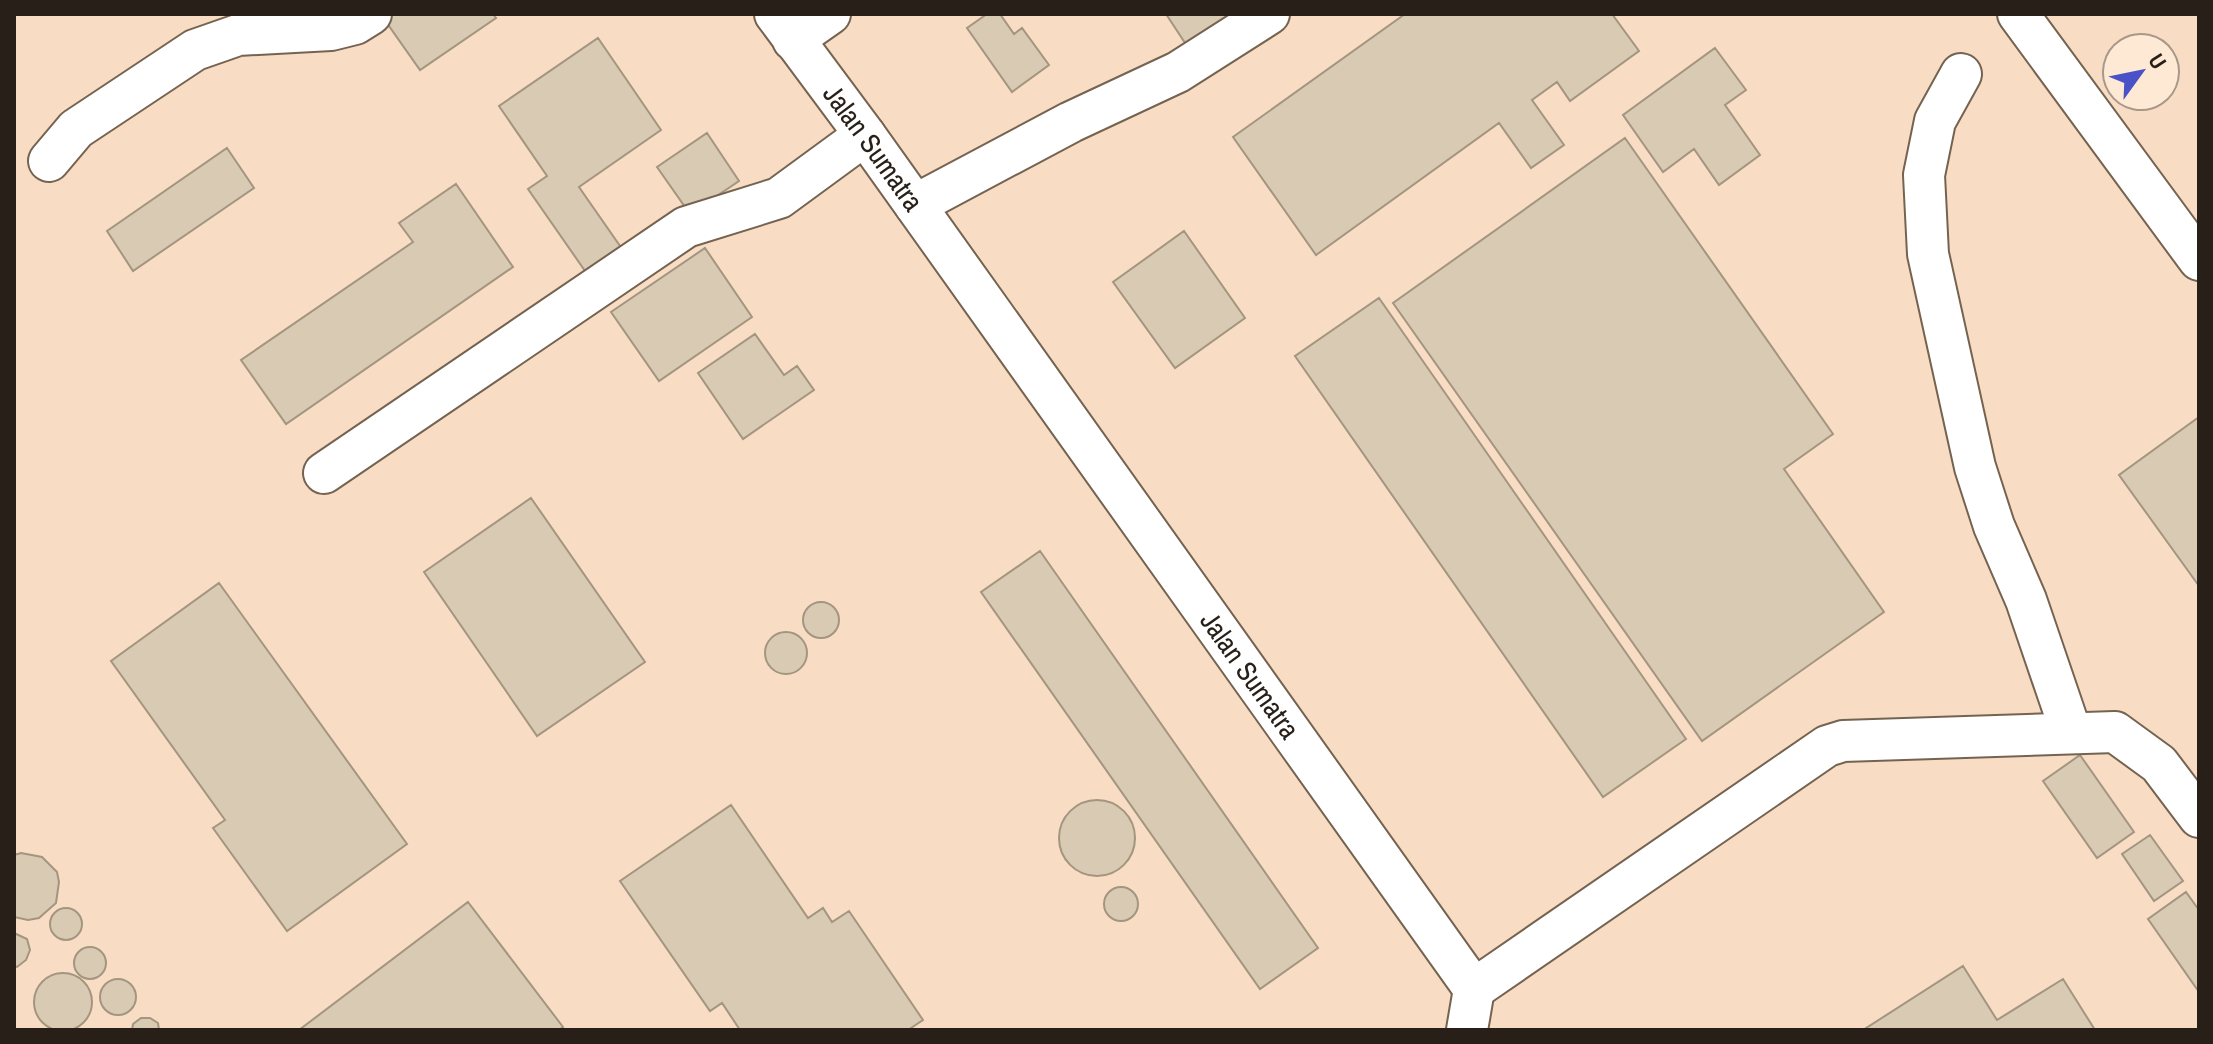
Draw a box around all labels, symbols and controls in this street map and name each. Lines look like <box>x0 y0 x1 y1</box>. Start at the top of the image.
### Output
north arrow <box>2101 32 2181 112</box>
text: U <box>2142 47 2174 75</box>
street label: Jalan Sumatra <box>815 76 932 219</box>
street label: Jalan Sumatra <box>1192 604 1309 746</box>

